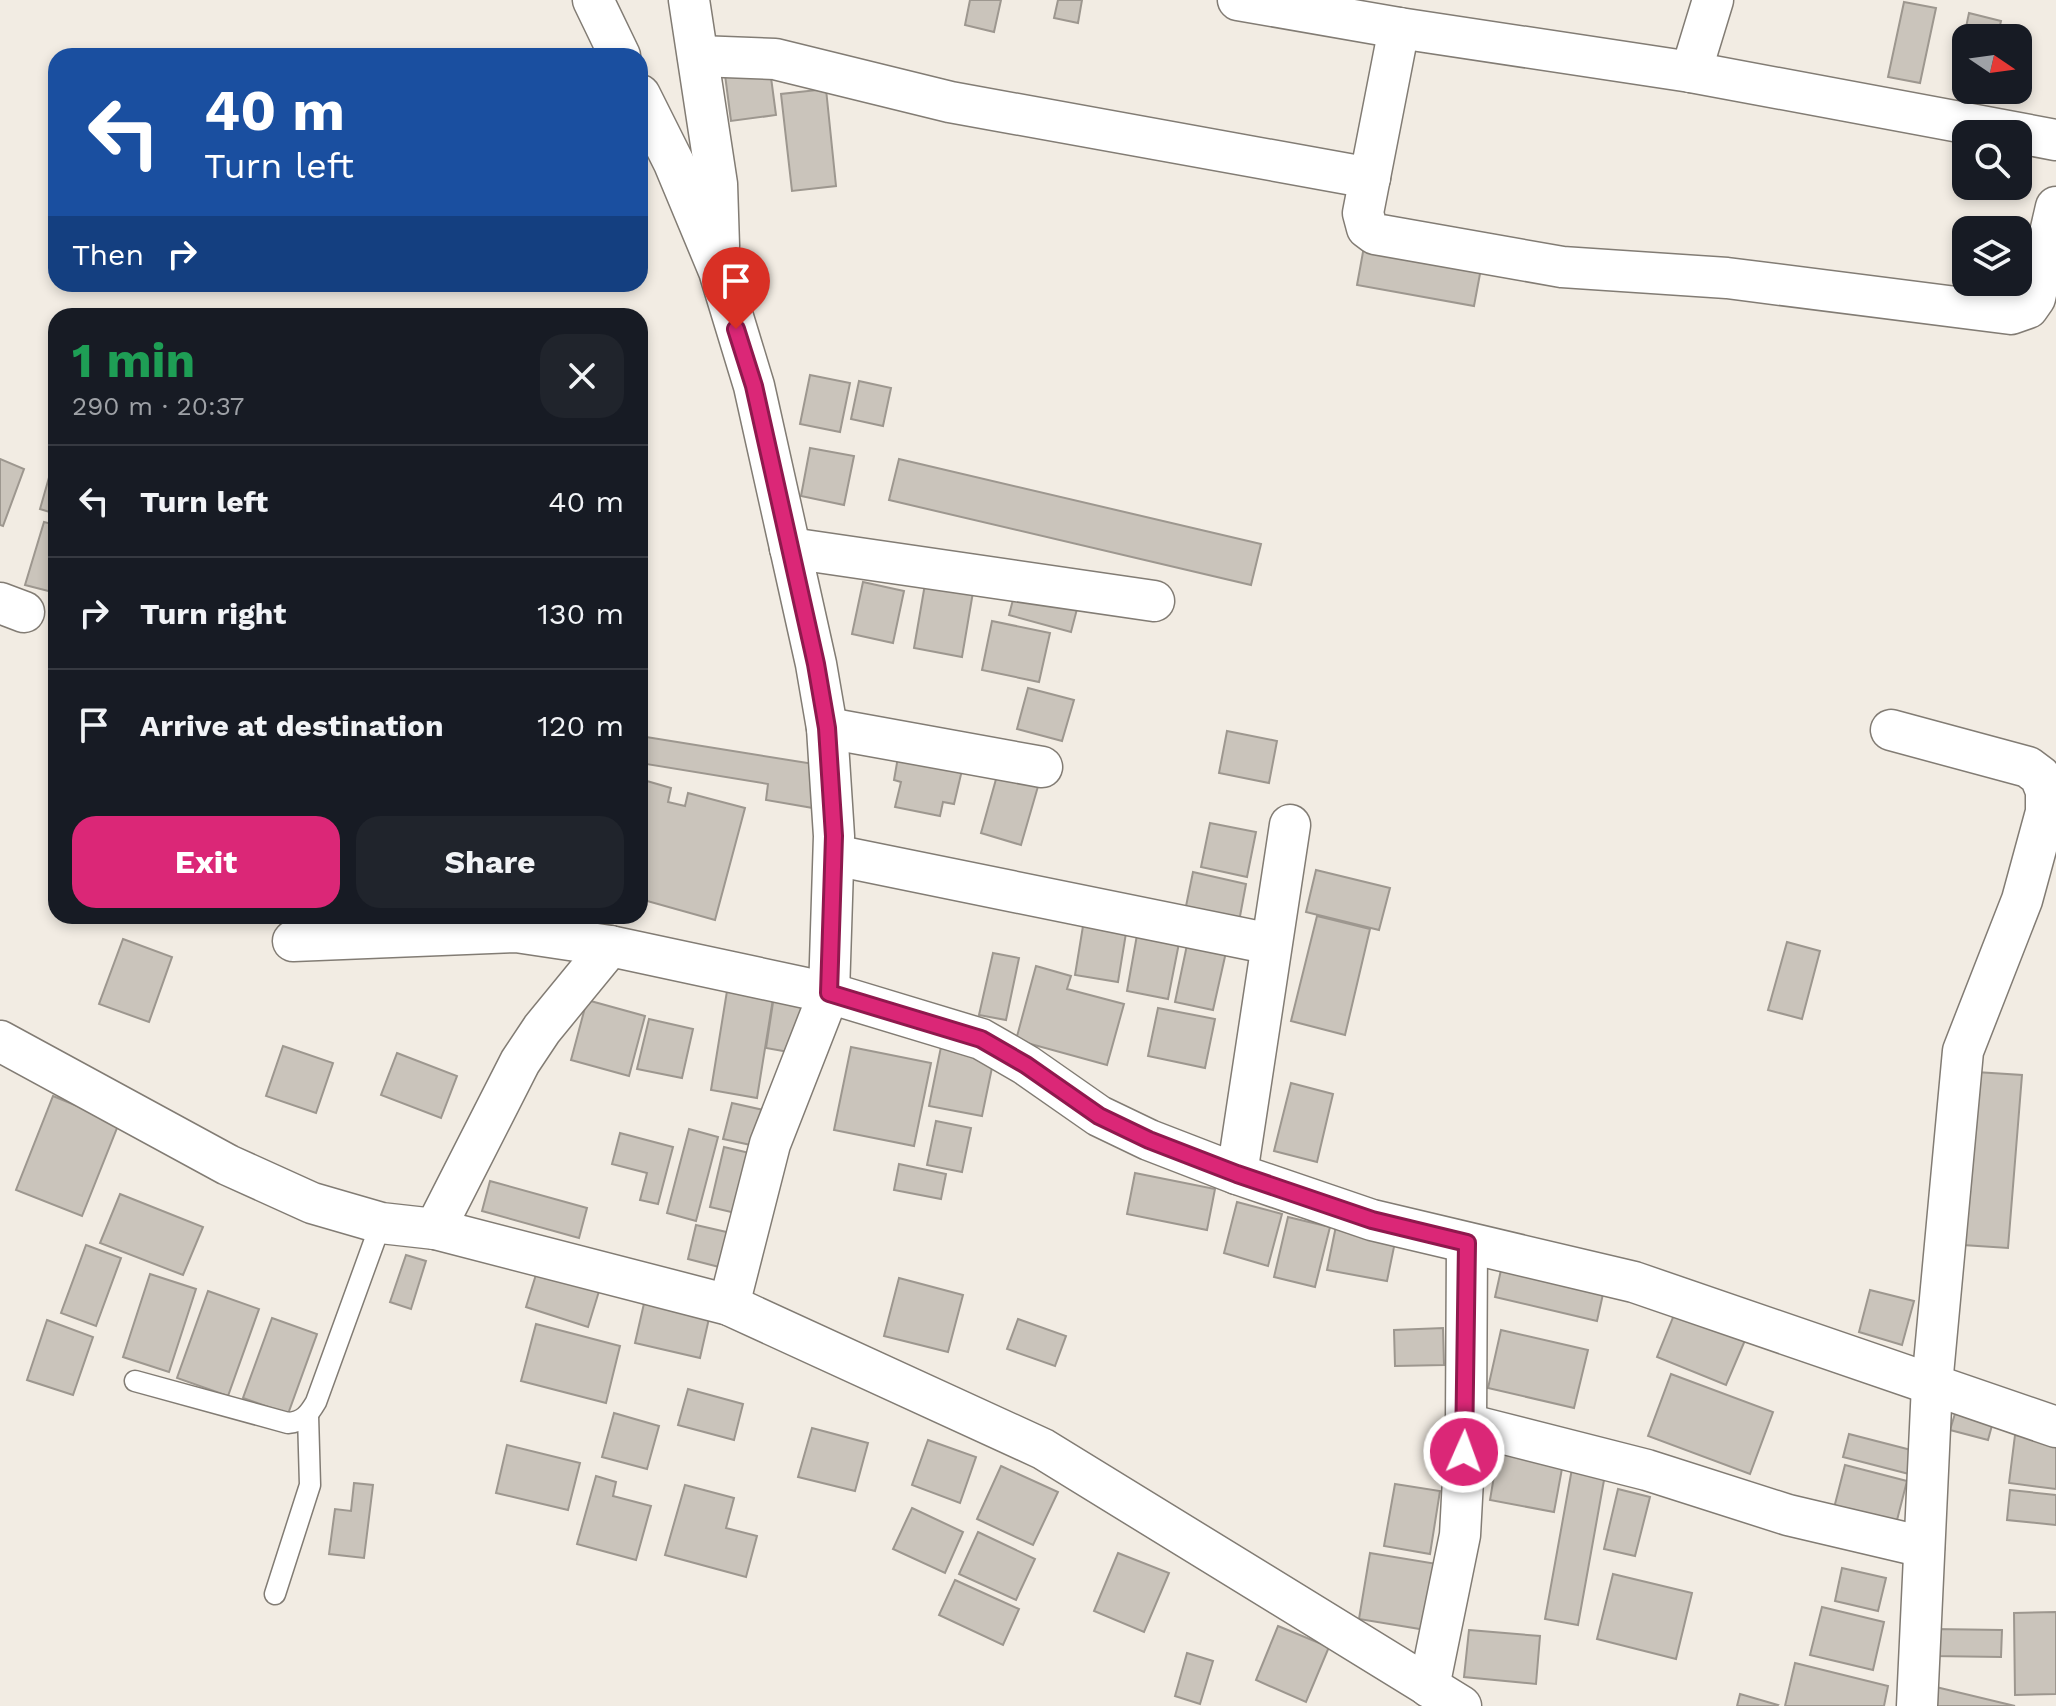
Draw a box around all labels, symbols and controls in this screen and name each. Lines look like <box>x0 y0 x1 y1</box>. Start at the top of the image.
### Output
north arrow <box>1952 24 2032 104</box>
map controls <box>1952 24 2032 296</box>
text: 40 m <box>204 78 345 144</box>
icon: left <box>72 80 176 184</box>
button: search <box>1952 120 2032 200</box>
text: Turn left <box>204 145 354 187</box>
button: layers <box>1952 216 2032 296</box>
icon: right <box>160 232 204 276</box>
text: Then <box>72 237 144 272</box>
pin <box>702 247 770 329</box>
icon: arrive <box>714 259 758 303</box>
text: 1 min <box>72 332 195 389</box>
button: close <box>540 334 624 418</box>
text: 290 m · 20:37 <box>72 391 244 421</box>
icon: left <box>72 479 116 523</box>
text: Turn left <box>140 484 268 519</box>
text: 40 m <box>548 484 624 519</box>
icon: right <box>72 591 116 635</box>
text: Turn right <box>140 596 286 631</box>
text: 130 m <box>537 596 624 631</box>
icon: arrive <box>72 703 116 747</box>
text: Arrive at destination <box>140 708 444 743</box>
text: 120 m <box>537 708 624 743</box>
button: Exit <box>72 816 340 908</box>
button: Share <box>356 816 624 908</box>
position arrow <box>1422 1410 1506 1494</box>

